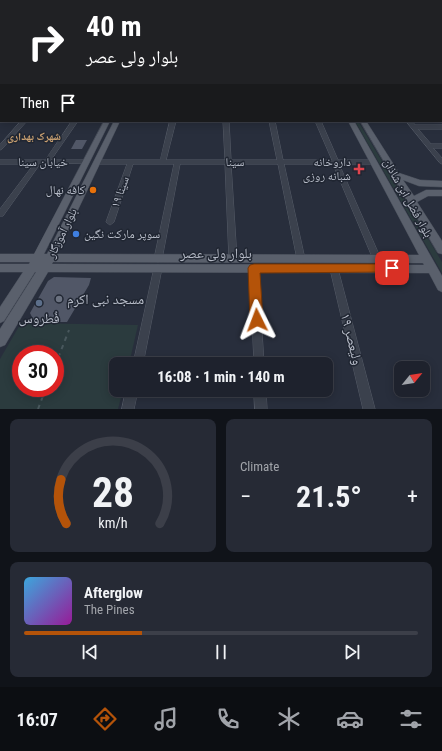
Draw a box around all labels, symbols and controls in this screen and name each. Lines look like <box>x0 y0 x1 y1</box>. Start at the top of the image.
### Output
text: 40 m <box>86 10 142 43</box>
icon: right <box>20 16 72 68</box>
text: بلوار ولی عصر <box>86 46 178 67</box>
icon: arrive <box>57 92 79 114</box>
text: Then <box>20 94 49 112</box>
district label: شهرک بهداری <box>7 130 61 144</box>
street label: خیابان سینا <box>18 155 68 169</box>
street label: سینا <box>226 155 244 169</box>
place label: داروخانه شبانه روزی <box>303 155 351 183</box>
street label: بلوار فضل ابن شاذان <box>380 156 435 240</box>
marker: داروخانه شبانه روزی <box>354 164 364 174</box>
street label: سینا ۱۹ <box>108 174 132 210</box>
place label: کافه نهال <box>46 183 85 197</box>
marker: کافه نهال <box>88 185 98 195</box>
street label: بلوار آموزگار <box>44 206 80 261</box>
place label: سوپر مارکت نگین <box>84 227 160 241</box>
marker: سوپر مارکت نگین <box>71 229 81 239</box>
street label: بلوار ولی عصر <box>179 245 252 262</box>
pin <box>375 251 409 285</box>
icon: arrive <box>381 257 403 279</box>
place label: مسجد نبی اکرم <box>67 291 144 309</box>
marker: مسجد نبی اکرم <box>54 294 64 304</box>
marker: فُطروس <box>34 298 44 308</box>
position arrow <box>236 299 278 341</box>
place label: فُطروس <box>18 310 60 327</box>
street label: ولیعصر ۱۹ <box>337 311 366 367</box>
speed limit sign: 30 <box>12 345 64 397</box>
north arrow <box>394 361 430 397</box>
map controls <box>394 361 430 397</box>
text: 16:08 · 1 min · 140 m <box>157 368 285 386</box>
text: Climate <box>240 459 279 474</box>
text: 28 <box>92 467 134 516</box>
text: 21.5° <box>296 479 362 514</box>
text: − <box>240 484 251 509</box>
text: + <box>407 484 418 509</box>
text: km/h <box>98 514 128 530</box>
text: Afterglow <box>84 584 143 602</box>
text: The Pines <box>84 602 135 617</box>
icon: previous <box>79 641 101 663</box>
icon: pause <box>210 641 232 663</box>
icon: next <box>341 641 363 663</box>
icon: directions <box>91 705 119 733</box>
icon: music <box>152 705 180 733</box>
icon: phone <box>214 705 242 733</box>
icon: climate <box>275 705 303 733</box>
icon: car <box>336 705 364 733</box>
icon: filters <box>397 705 425 733</box>
text: 16:07 <box>17 709 58 730</box>

